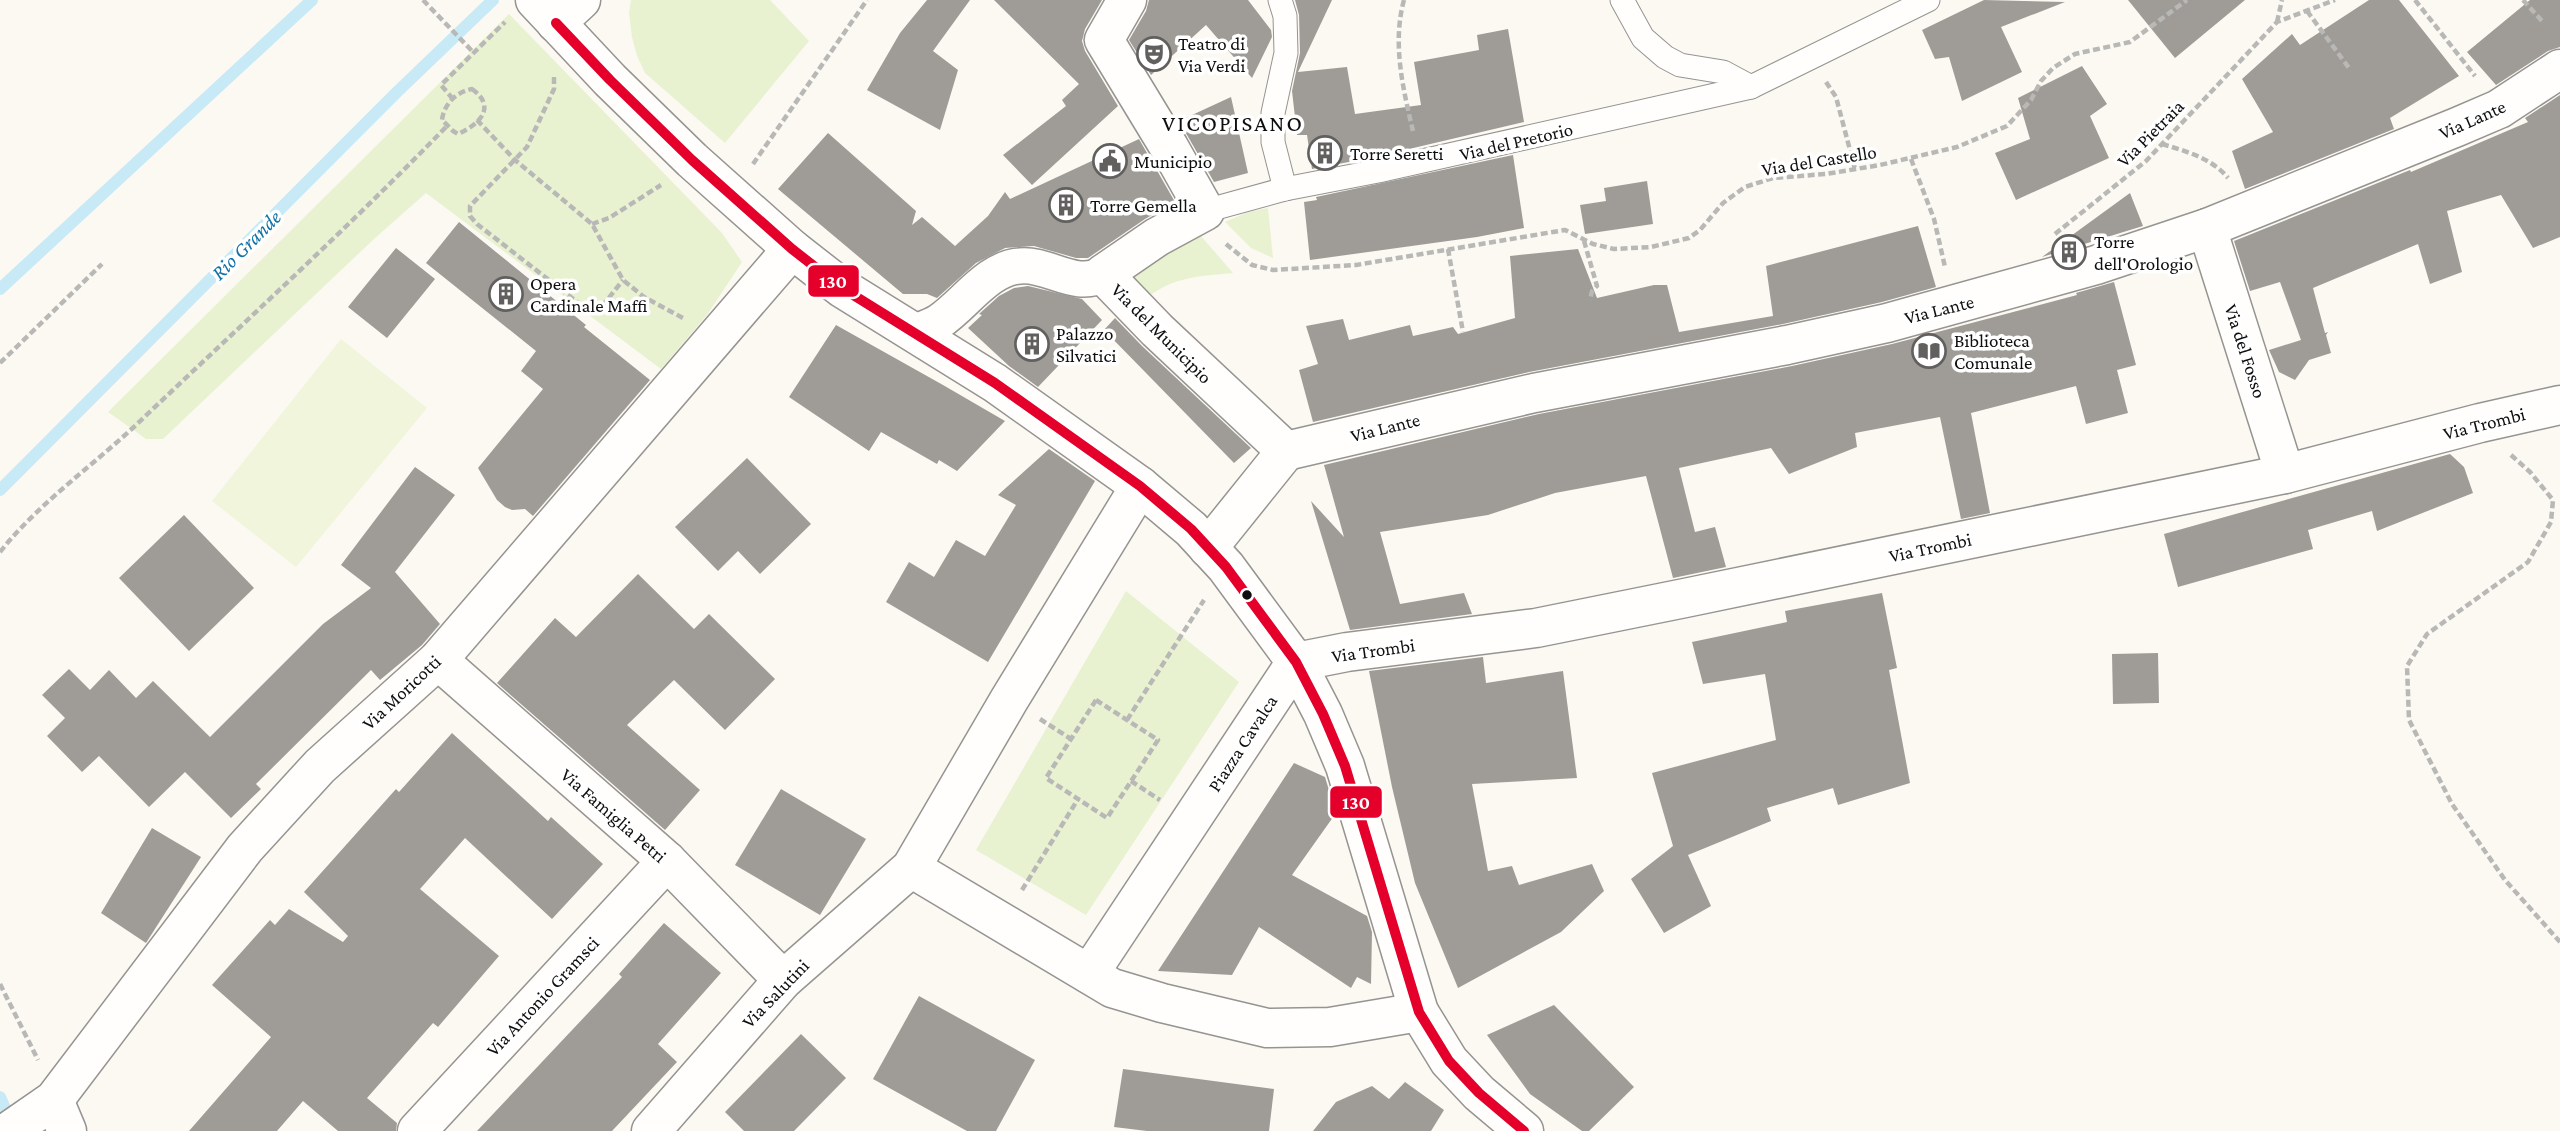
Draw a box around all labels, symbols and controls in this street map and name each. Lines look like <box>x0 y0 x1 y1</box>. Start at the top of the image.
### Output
place label: Teatro di Via Verdi <box>1178 33 1246 76</box>
theatre icon: Teatro di Via Verdi <box>1135 35 1173 73</box>
street label: Via Pietraia <box>2113 95 2188 171</box>
street label: Via Lante <box>2436 95 2509 143</box>
district label: VICOPISANO <box>1162 110 1304 136</box>
street label: Via del Pretorio <box>1457 118 1575 165</box>
building icon: Torre Seretti <box>1306 134 1344 172</box>
street label: Via del Castello <box>1760 141 1878 180</box>
public building icon: Municipio <box>1091 142 1129 180</box>
place label: Torre Seretti <box>1350 143 1444 164</box>
place label: Municipio <box>1134 151 1212 172</box>
building icon: Torre Gemella <box>1047 186 1085 224</box>
place label: Torre Gemella <box>1090 195 1197 216</box>
water label: Rio Grande <box>206 205 286 285</box>
place label: Torre dell'Orologio <box>2094 231 2193 274</box>
building icon: Torre dell'Orologio <box>2050 233 2088 271</box>
line badge: 130 <box>807 264 860 298</box>
text: 130 <box>819 271 847 292</box>
place label: Opera Cardinale Maffi <box>530 273 647 316</box>
building icon: Opera Cardinale Maffi <box>487 275 525 313</box>
street label: Via del Municipio <box>1107 279 1216 388</box>
street label: Via Lante <box>1902 291 1976 328</box>
street label: Via del Fosso <box>2220 302 2271 401</box>
place label: Palazzo Silvatici <box>1056 323 1116 366</box>
building icon: Palazzo Silvatici <box>1013 325 1051 363</box>
place label: Biblioteca Comunale <box>1954 330 2032 373</box>
library icon: Biblioteca Comunale <box>1910 332 1948 370</box>
street label: Via Trombi <box>2441 403 2527 444</box>
street label: Via Lante <box>1348 409 1422 446</box>
street label: Via Trombi <box>1887 528 1973 566</box>
unlabelled marker <box>1240 588 1254 602</box>
street label: Via Trombi <box>1330 634 1416 667</box>
street label: Via Moricotti <box>358 651 445 734</box>
street label: Piazza Cavalca <box>1203 691 1281 795</box>
street label: Via Famiglia Petri <box>557 764 671 867</box>
line badge: 130 <box>1329 785 1383 819</box>
text: 130 <box>1342 792 1370 813</box>
street label: Via Antonio Gramsci <box>482 932 603 1060</box>
street label: Via Salutini <box>738 955 813 1032</box>

